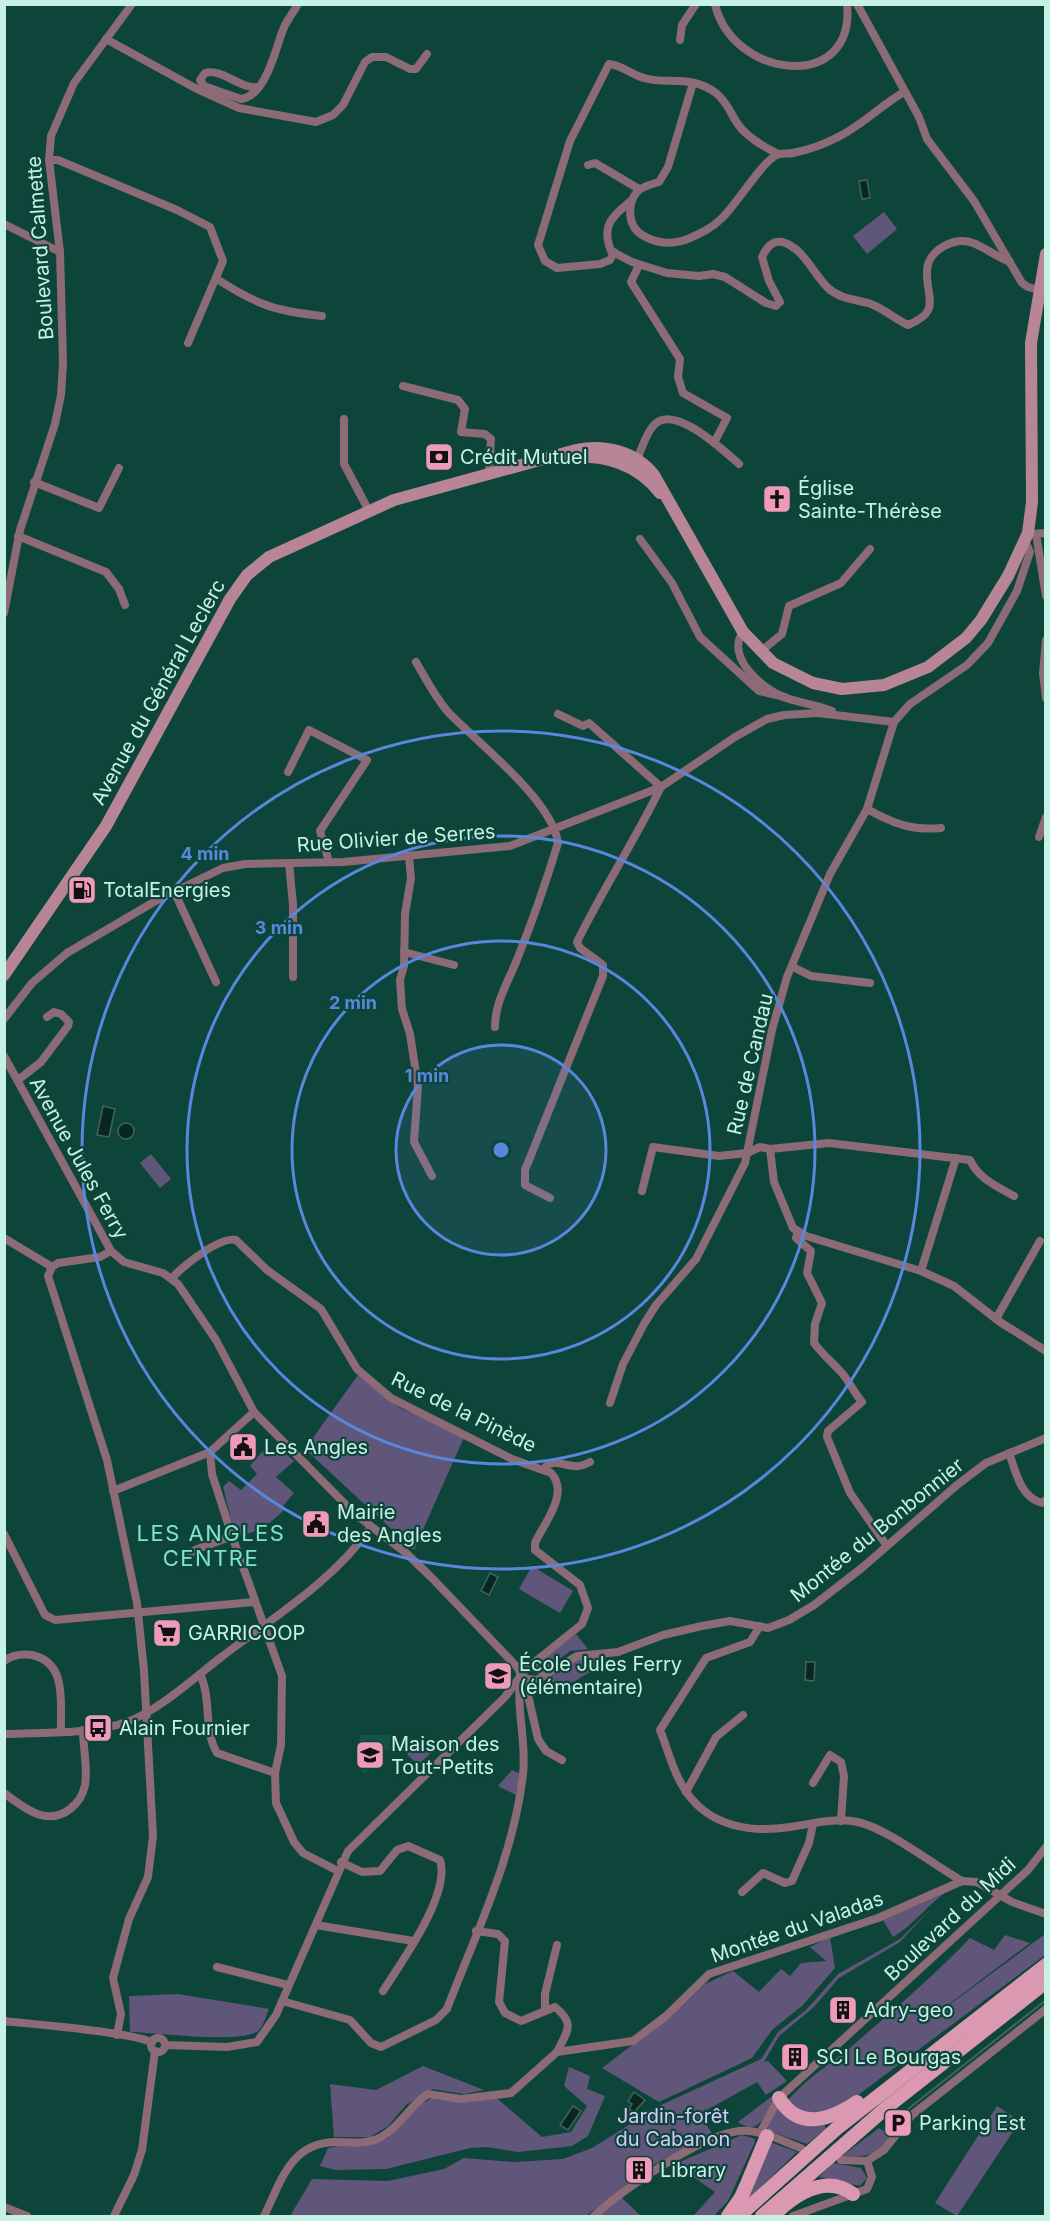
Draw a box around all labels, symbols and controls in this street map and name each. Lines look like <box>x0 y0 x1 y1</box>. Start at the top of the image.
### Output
street label: Boulevard Calmette <box>22 155 58 341</box>
bank icon: Crédit Mutuel <box>423 441 455 473</box>
place label: Crédit Mutuel <box>460 445 588 469</box>
place label: Église Sainte-Thérèse <box>798 475 942 523</box>
church icon: Église Sainte-Thérèse <box>761 483 793 515</box>
street label: Avenue du Général Leclerc <box>86 575 230 809</box>
street label: Rue Olivier de Serres <box>296 819 496 857</box>
text: 4 min <box>181 843 229 864</box>
fuel station icon: TotalEnergies <box>66 874 98 906</box>
place label: TotalEnergies <box>103 878 231 902</box>
text: 3 min <box>255 917 303 938</box>
street label: Rue de Candau <box>722 991 778 1137</box>
text: 2 min <box>329 992 377 1013</box>
text: 1 min <box>405 1065 449 1086</box>
street label: Avenue Jules Ferry <box>25 1073 133 1243</box>
centre of rings <box>491 1140 511 1160</box>
street label: Rue de la Pinède <box>388 1367 540 1457</box>
public building icon: Les Angles <box>227 1431 259 1463</box>
place label: Les Angles <box>264 1435 368 1459</box>
street label: Montée du Bonbonnier <box>786 1453 969 1607</box>
place label: Mairie des Angles <box>337 1500 442 1547</box>
public building icon: Mairie des Angles <box>300 1508 332 1540</box>
district label: LES ANGLES CENTRE <box>137 1520 285 1571</box>
supermarket icon: GARRICOOP <box>151 1617 183 1649</box>
place label: GARRICOOP <box>188 1621 305 1645</box>
place label: École Jules Ferry (élémentaire) <box>519 1651 682 1699</box>
school or university icon: École Jules Ferry (élémentaire) <box>482 1660 514 1692</box>
bus stop icon: Alain Fournier <box>82 1712 114 1744</box>
place label: Alain Fournier <box>119 1716 250 1740</box>
place label: Maison des Tout-Petits <box>391 1732 500 1779</box>
school or university icon: Maison des Tout-Petits <box>354 1739 386 1771</box>
street label: Boulevard du Midi <box>880 1852 1020 1986</box>
street label: Montée du Valadas <box>708 1886 886 1968</box>
building icon: Adry-geo <box>827 1994 859 2026</box>
place label: Adry-geo <box>864 1998 953 2022</box>
building icon: SCI Le Bourgas <box>779 2041 811 2073</box>
place label: SCI Le Bourgas <box>816 2045 961 2069</box>
park label: Jardin-forêt du Cabanon <box>616 2104 730 2151</box>
parking icon: Parking Est <box>882 2107 914 2139</box>
place label: Parking Est <box>919 2111 1026 2135</box>
building icon: Library <box>623 2154 655 2186</box>
place label: Library <box>660 2158 726 2182</box>

